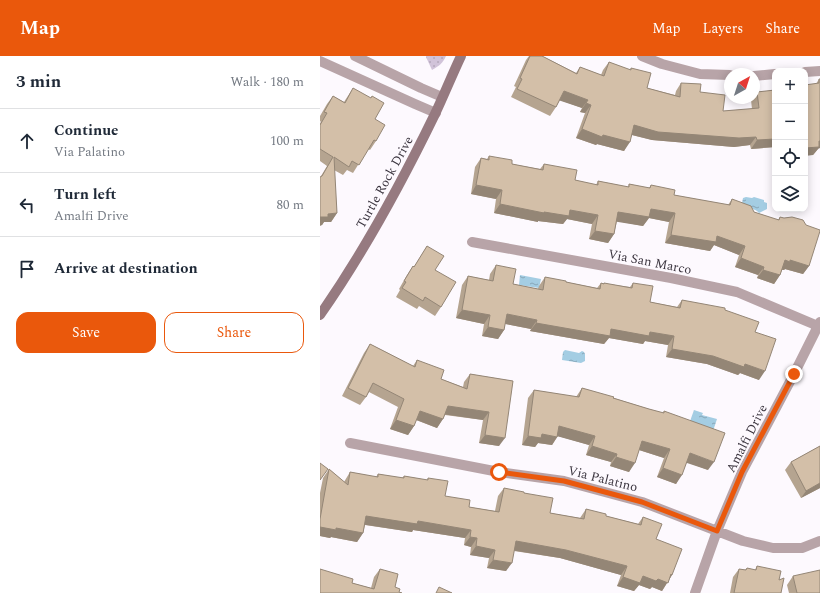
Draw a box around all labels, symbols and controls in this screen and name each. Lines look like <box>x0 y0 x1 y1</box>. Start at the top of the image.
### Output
text: Map <box>20 14 60 43</box>
text: Map <box>652 18 681 39</box>
text: Layers <box>703 18 743 39</box>
text: Share <box>765 18 800 39</box>
north arrow <box>724 68 760 104</box>
map controls <box>772 68 808 212</box>
button: + <box>772 68 808 104</box>
text: 3 min <box>16 69 61 95</box>
text: Walk · 180 m <box>230 72 304 92</box>
button: − <box>772 104 808 140</box>
text: Continue <box>54 119 119 142</box>
icon: ahead <box>16 130 38 152</box>
text: 100 m <box>270 131 304 151</box>
street label: Turtle Rock Drive <box>351 132 419 233</box>
button: locate <box>772 140 808 176</box>
text: Via Palatino <box>54 142 125 162</box>
button: layers <box>772 176 808 212</box>
text: Turn left <box>54 183 116 206</box>
icon: left <box>16 194 38 216</box>
text: 80 m <box>277 195 304 215</box>
text: Amalfi Drive <box>54 206 129 226</box>
street label: Via San Marco <box>606 244 693 280</box>
text: Arrive at destination <box>54 257 198 280</box>
icon: arrive <box>16 258 38 280</box>
button: Save <box>16 312 156 353</box>
button: Share <box>164 312 304 353</box>
route end <box>785 365 803 383</box>
street label: Amalfi Drive <box>721 401 773 476</box>
street label: Via Palatino <box>566 461 640 497</box>
route start <box>490 463 508 481</box>

